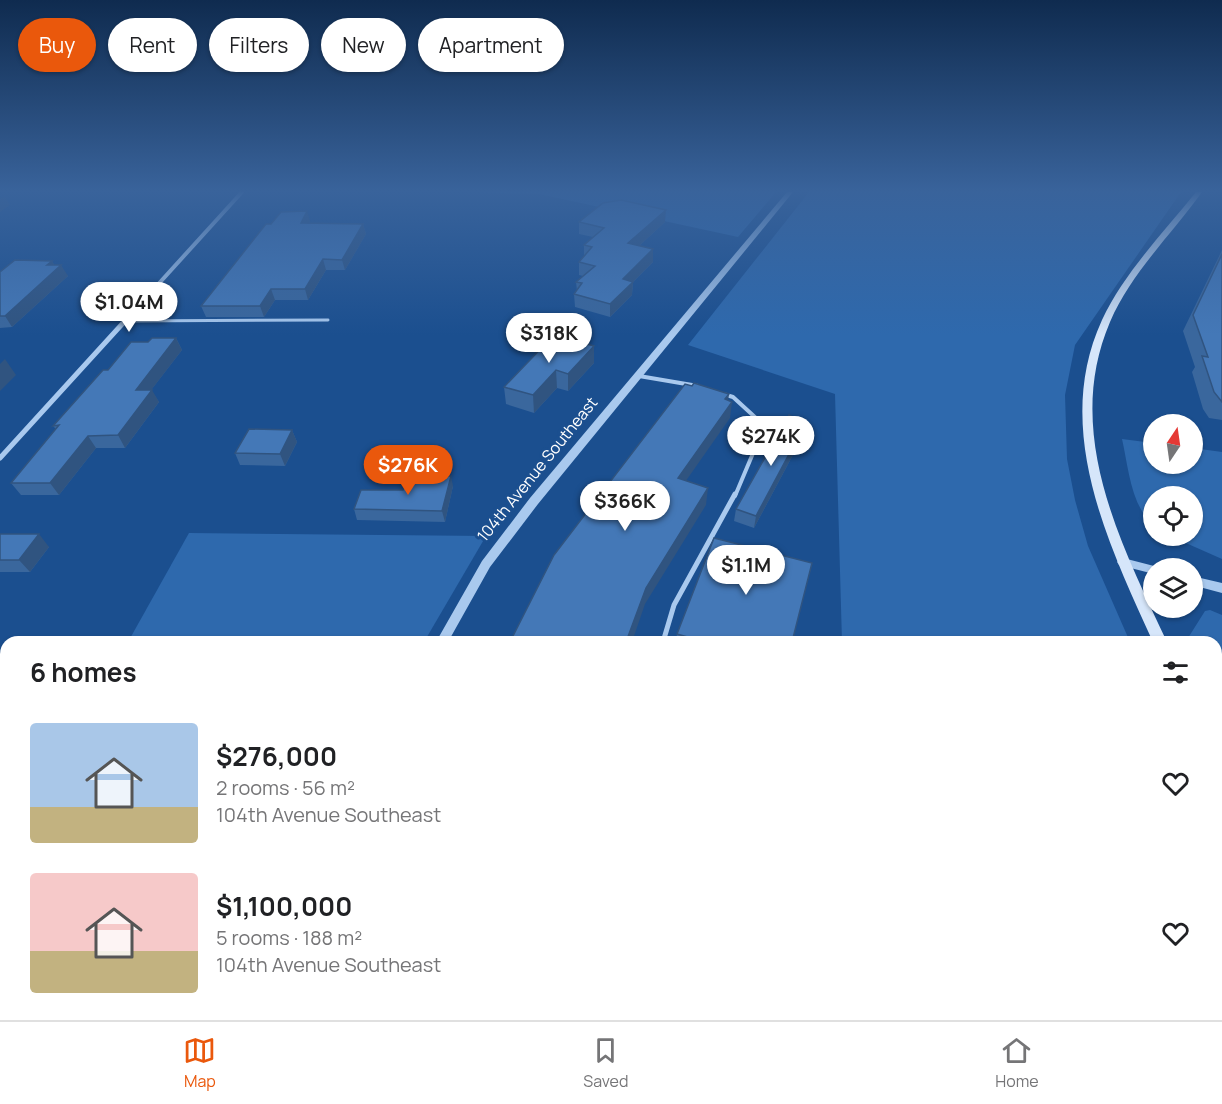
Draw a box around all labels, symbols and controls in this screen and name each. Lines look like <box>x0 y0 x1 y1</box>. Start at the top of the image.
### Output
chip: Buy <box>18 18 96 72</box>
chip: Rent <box>108 18 197 72</box>
chip: Filters <box>209 18 309 72</box>
chip: New <box>321 18 406 72</box>
chip: Apartment <box>418 18 564 72</box>
pin: $1.04M <box>80 282 178 333</box>
text: $1.04M <box>94 288 164 315</box>
pin: $318K <box>507 313 591 364</box>
text: $318K <box>520 319 578 346</box>
street label: 104th Avenue Southeast <box>472 392 602 546</box>
north arrow <box>1143 414 1203 474</box>
map controls <box>1143 414 1203 618</box>
pin: $274K <box>729 416 813 467</box>
text: $274K <box>741 422 801 449</box>
pin: $276K <box>366 445 450 496</box>
text: $276K <box>378 451 438 478</box>
pin: $366K <box>583 481 667 532</box>
button: locate <box>1143 486 1203 546</box>
text: $366K <box>594 487 656 514</box>
pin: $1.1M <box>704 545 788 596</box>
text: $1.1M <box>721 551 771 578</box>
button: layers <box>1143 558 1203 618</box>
text: 6 homes <box>30 654 137 690</box>
icon: filters <box>1159 656 1192 689</box>
text: $276,000 <box>216 738 337 774</box>
icon: home <box>78 747 150 819</box>
icon: heart <box>1159 767 1192 800</box>
text: 2 rooms · 56 m² <box>216 774 355 801</box>
text: 104th Avenue Southeast <box>216 801 441 828</box>
text: $1,100,000 <box>216 888 352 924</box>
icon: home <box>78 897 150 969</box>
icon: heart <box>1159 917 1192 950</box>
text: 5 rooms · 188 m² <box>216 924 362 951</box>
text: 104th Avenue Southeast <box>216 951 441 978</box>
tab: Map <box>183 1034 216 1092</box>
tab: Saved <box>583 1034 628 1092</box>
tab: Home <box>995 1034 1039 1092</box>

